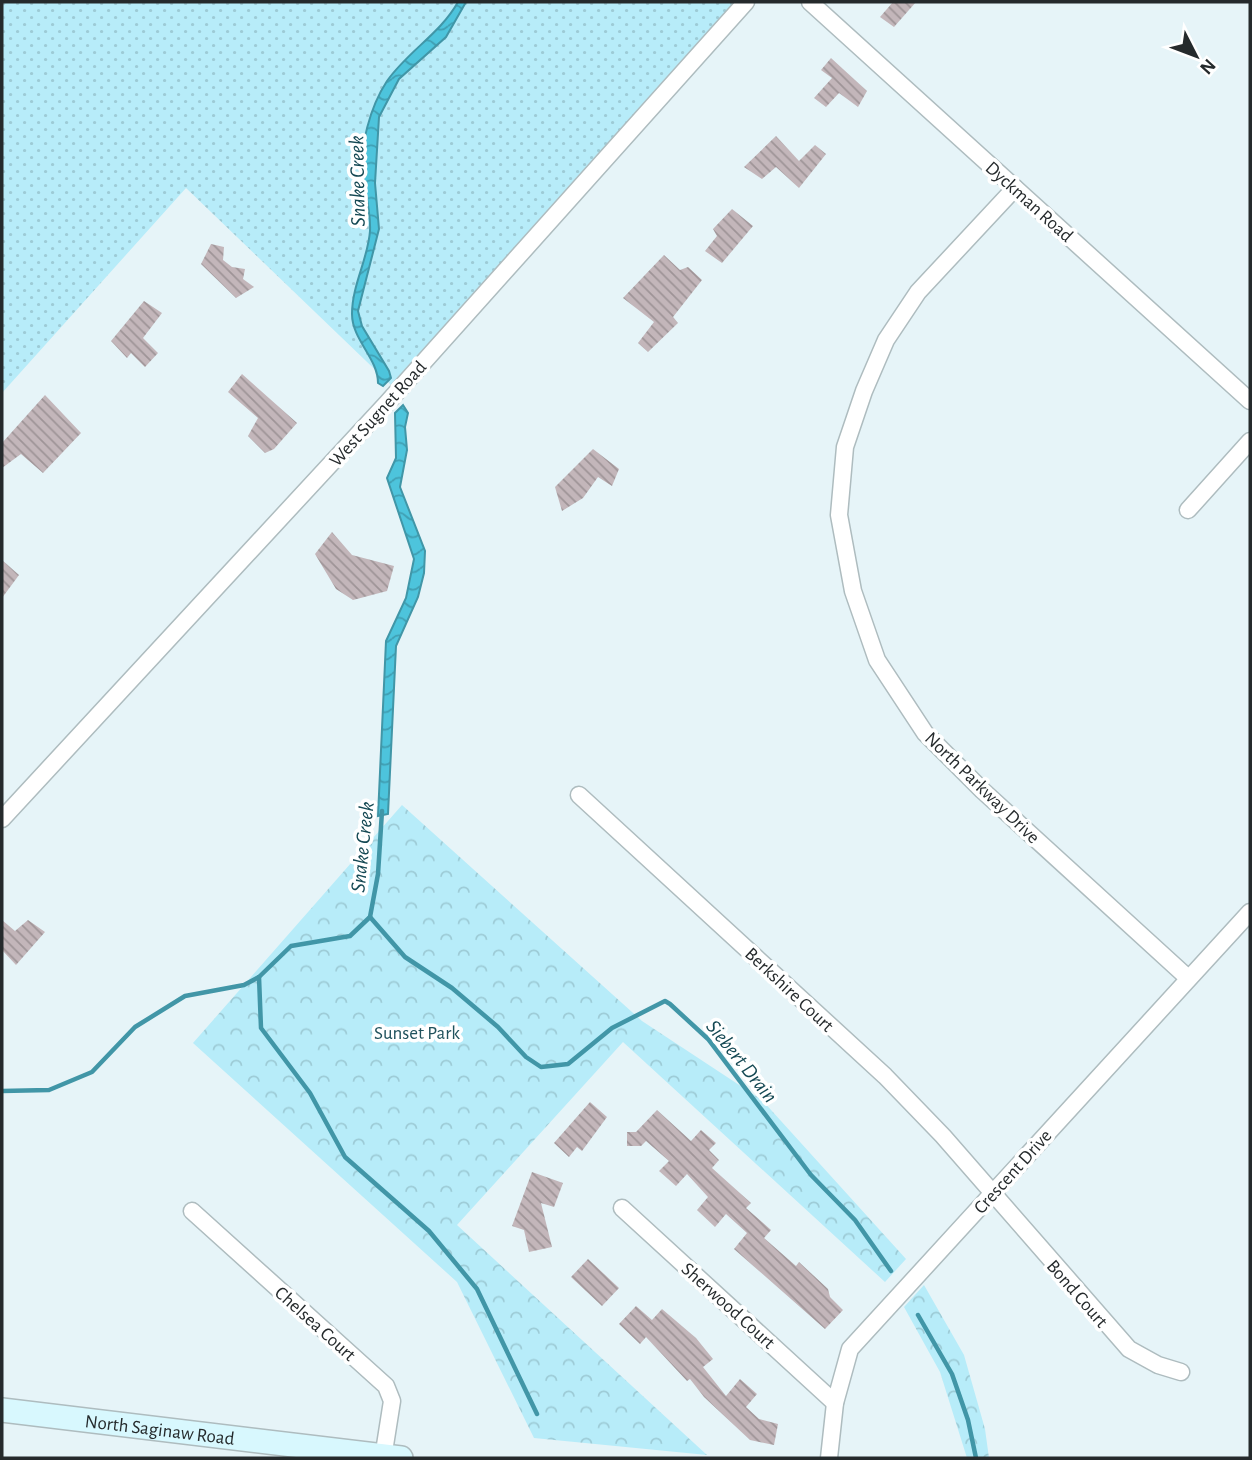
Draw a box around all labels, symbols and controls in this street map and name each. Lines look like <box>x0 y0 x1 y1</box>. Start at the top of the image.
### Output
north arrow <box>1161 21 1231 91</box>
text: N <box>1196 55 1219 78</box>
water label: Snake Creek <box>346 135 369 227</box>
street label: Dyckman Road <box>982 158 1077 246</box>
street label: West Sugnet Road <box>326 358 430 470</box>
street label: North Parkway Drive <box>921 729 1043 848</box>
water label: Snake Creek <box>347 800 378 894</box>
street label: Berkshire Court <box>741 944 837 1036</box>
water label: Siebert Drain <box>702 1016 781 1107</box>
park label: Sunset Park <box>374 1024 460 1043</box>
street label: Crescent Drive <box>971 1126 1056 1218</box>
street label: Bond Court <box>1043 1257 1111 1331</box>
street label: Sherwood Court <box>678 1259 778 1353</box>
street label: Chelsea Court <box>271 1283 359 1365</box>
street label: North Saginaw Road <box>84 1412 236 1449</box>

